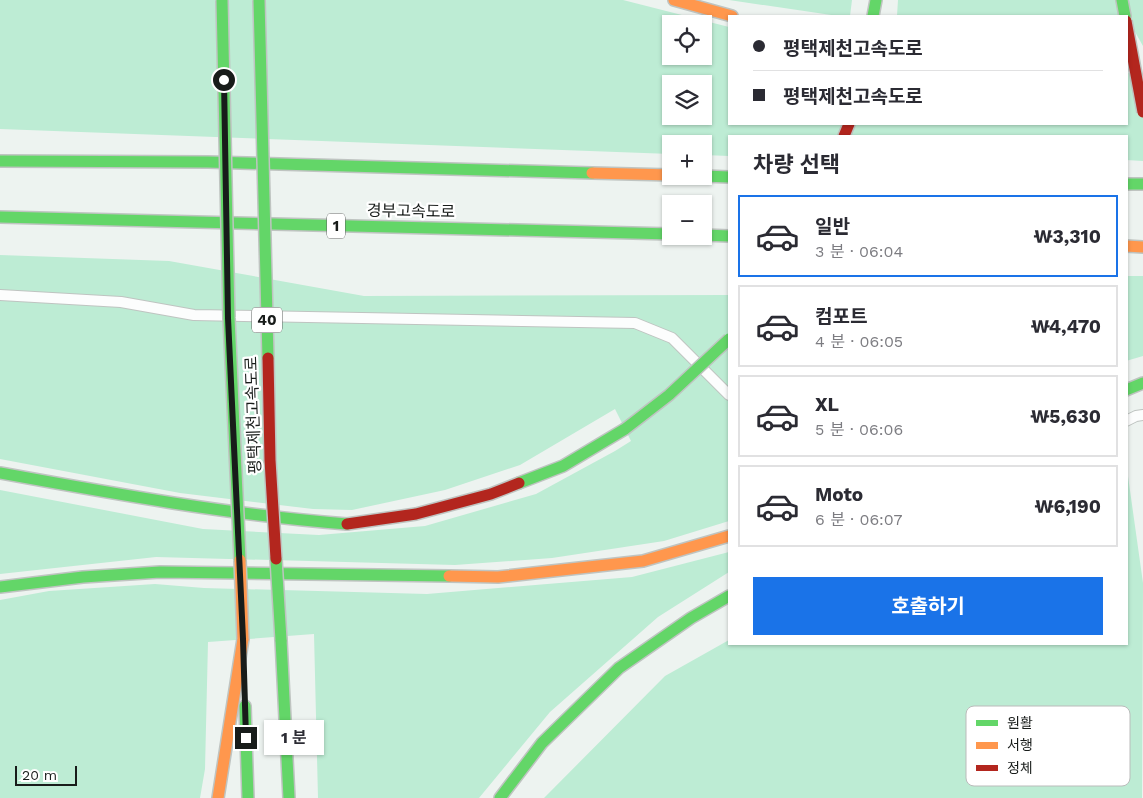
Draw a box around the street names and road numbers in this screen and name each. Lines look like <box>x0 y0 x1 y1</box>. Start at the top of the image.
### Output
street label: 경부고속도로 <box>367 201 456 221</box>
road number: 1 <box>327 214 345 238</box>
road number: 40 <box>252 308 282 332</box>
street label: 평택제천고속도로 <box>241 356 265 474</box>

